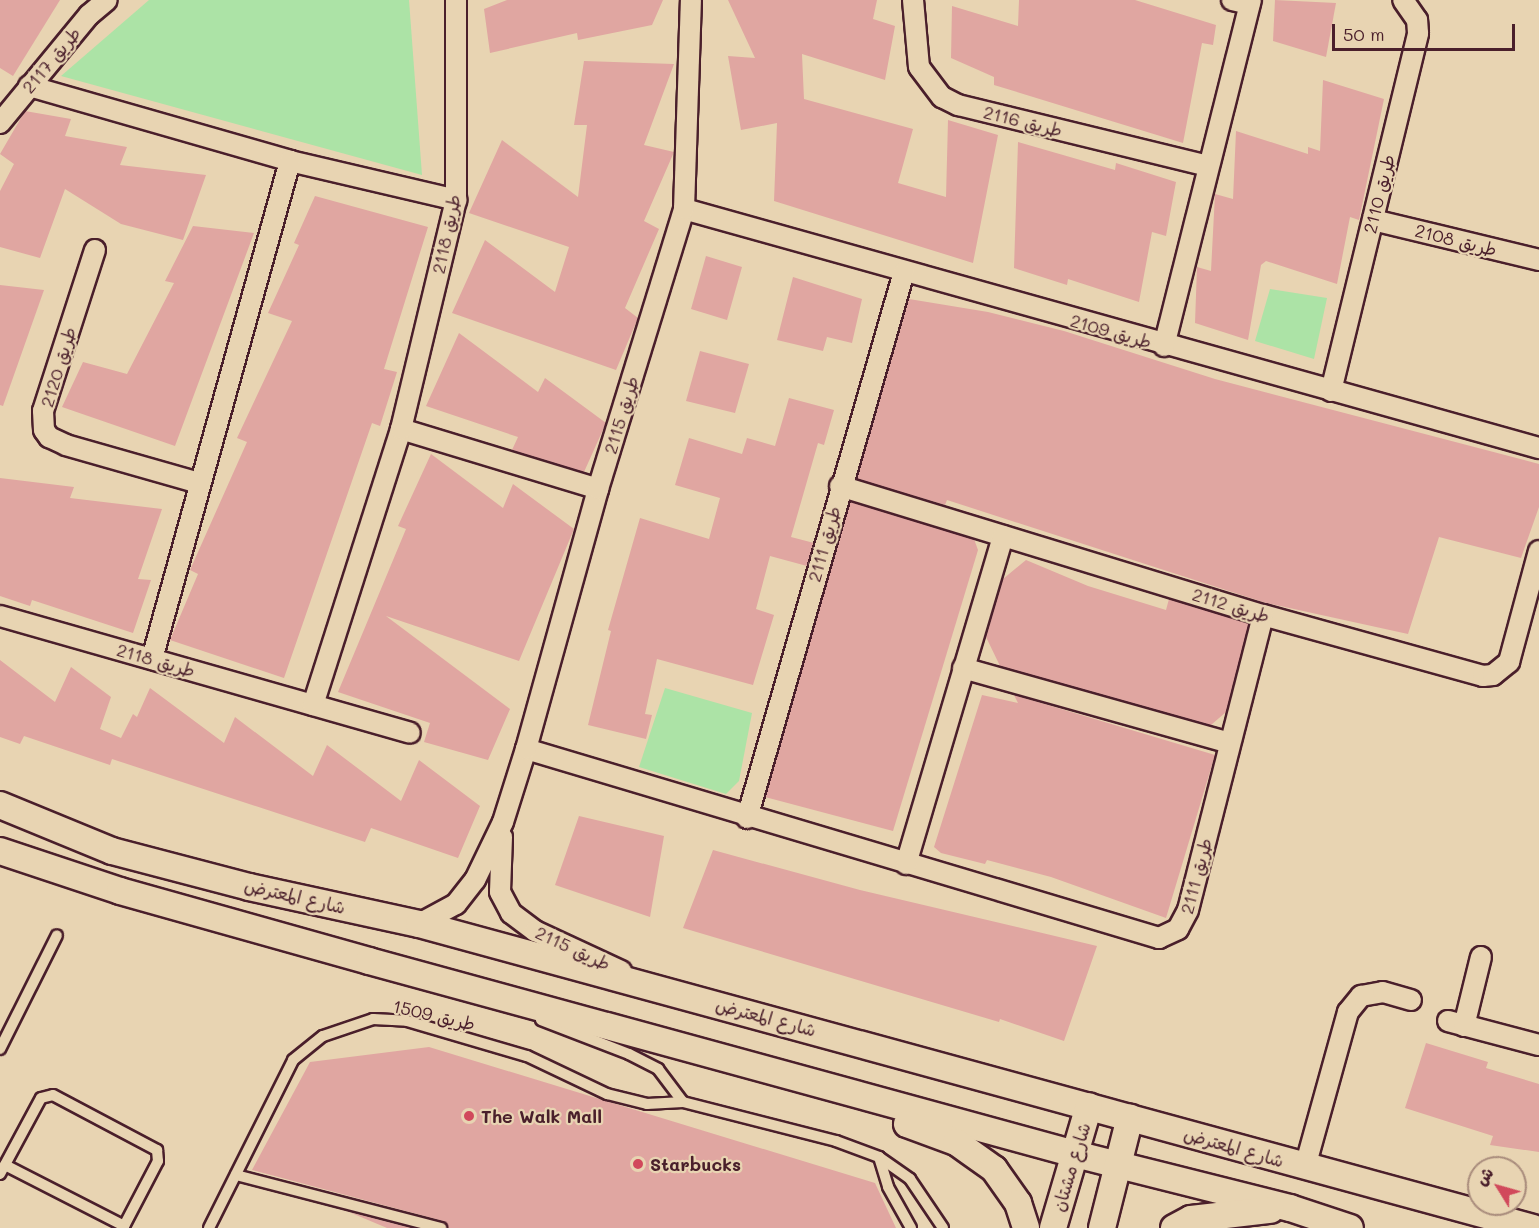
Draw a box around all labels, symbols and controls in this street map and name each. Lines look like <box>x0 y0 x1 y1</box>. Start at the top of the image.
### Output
scale bar <box>1335 12 1518 50</box>
text: 50 m <box>1343 22 1385 46</box>
street label: طريق 2117 <box>17 23 85 97</box>
street label: طريق 2116 <box>981 101 1065 141</box>
street label: طريق 2110 <box>1359 152 1399 236</box>
street label: طريق 2118 <box>427 192 465 276</box>
street label: طريق 2108 <box>1413 219 1499 261</box>
street label: طريق 2109 <box>1068 309 1154 353</box>
street label: طريق 2120 <box>36 324 80 410</box>
street label: طريق 2115 <box>599 374 643 456</box>
street label: طريق 2111 <box>803 504 845 584</box>
street label: طريق 2112 <box>1190 583 1272 627</box>
street label: طريق 2118 <box>114 639 198 681</box>
street label: طريق 2111 <box>1176 836 1216 916</box>
street label: شارع المعترض <box>242 874 348 918</box>
street label: طريق 2115 <box>532 921 614 975</box>
street label: شارع المعترض <box>713 993 819 1041</box>
street label: طريق 1509 <box>391 995 477 1035</box>
place label: The Walk Mall <box>481 1105 602 1127</box>
marker: The Walk Mall <box>462 1109 476 1123</box>
street label: شارع مشتان <box>1047 1120 1095 1214</box>
street label: شارع المعترض <box>1182 1122 1286 1172</box>
place label: Starbucks <box>650 1153 741 1175</box>
north arrow <box>1467 1156 1527 1216</box>
marker: Starbucks <box>631 1157 645 1171</box>
text: ش <box>1470 1163 1498 1189</box>

